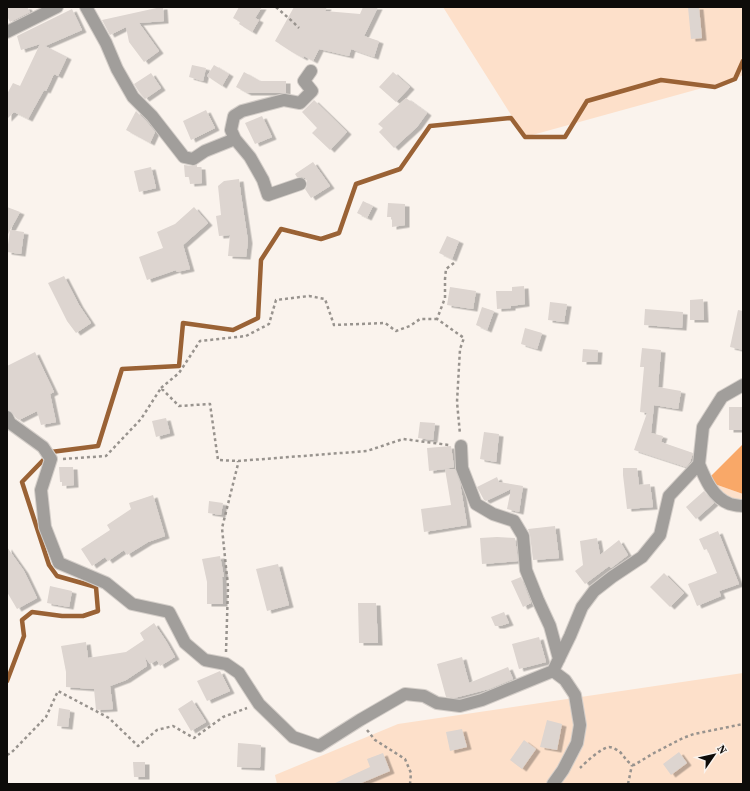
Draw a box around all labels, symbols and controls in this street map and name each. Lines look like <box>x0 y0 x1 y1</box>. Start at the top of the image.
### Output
north arrow <box>694 735 734 775</box>
text: N <box>713 742 730 757</box>

